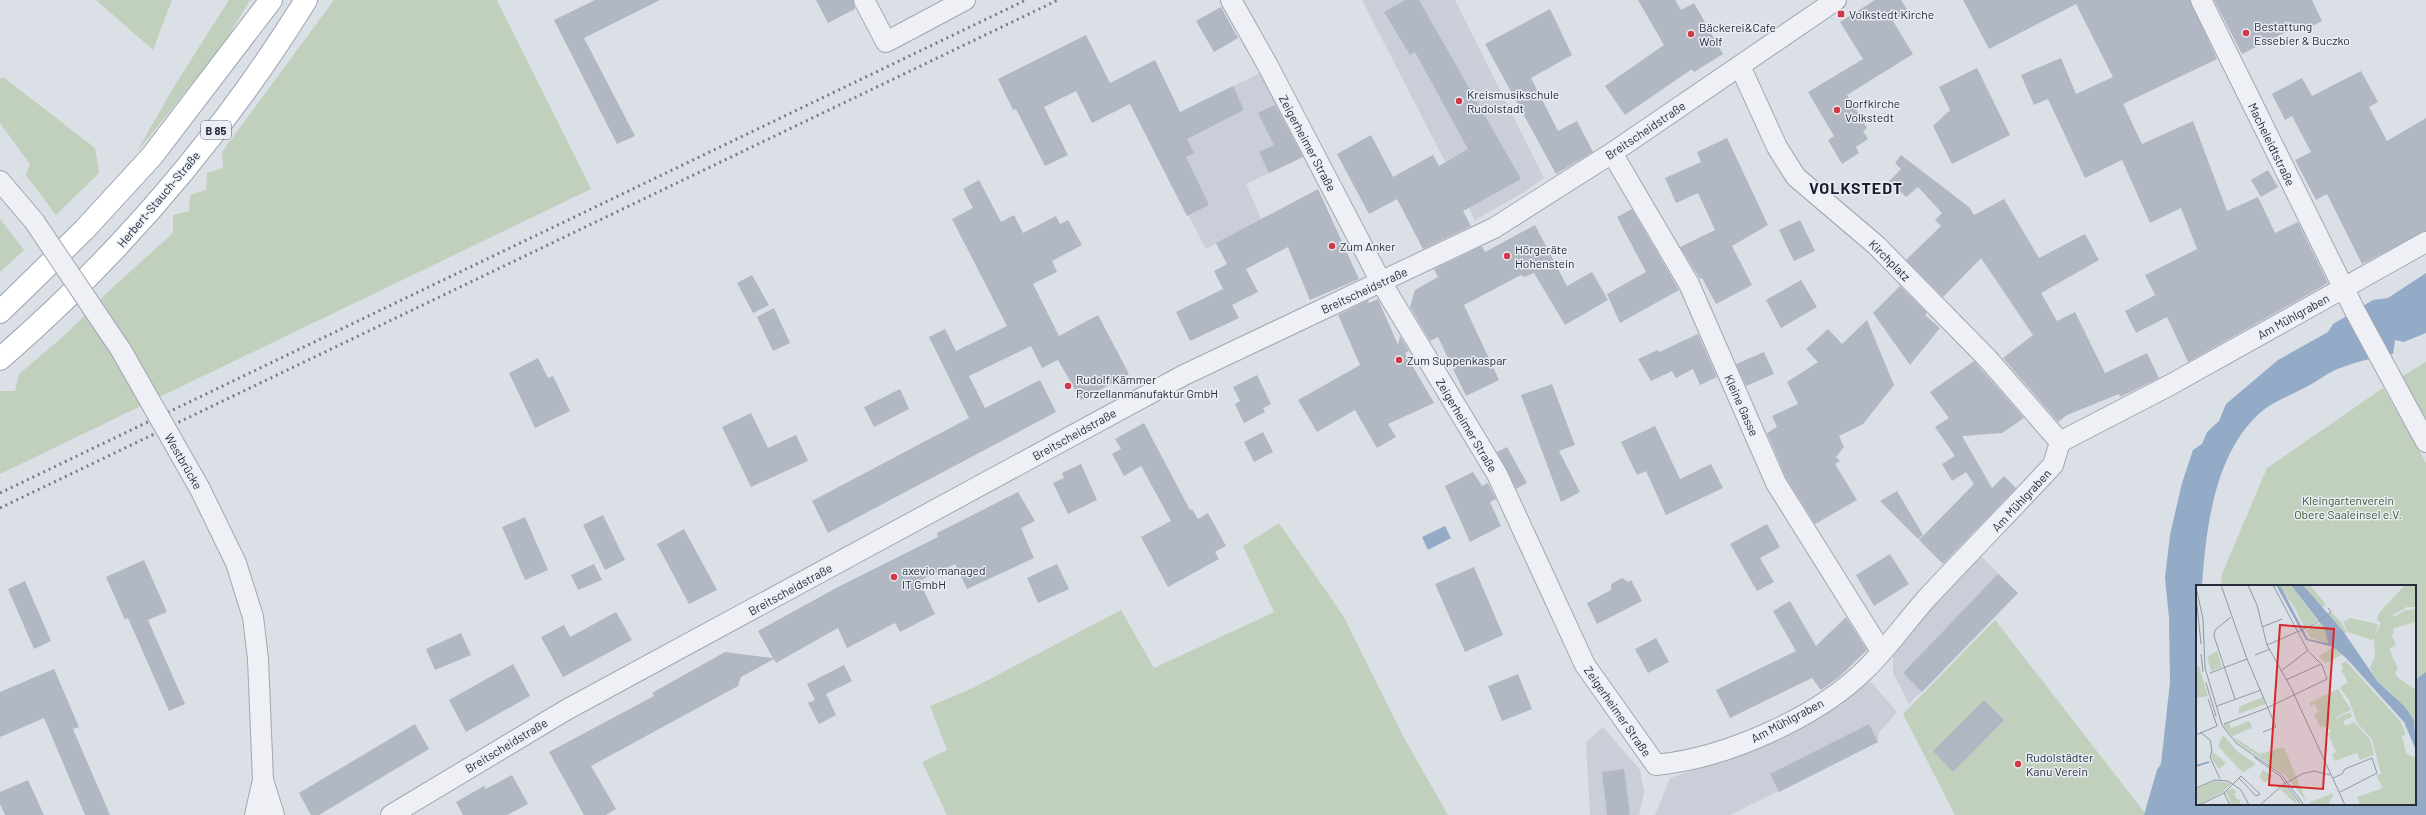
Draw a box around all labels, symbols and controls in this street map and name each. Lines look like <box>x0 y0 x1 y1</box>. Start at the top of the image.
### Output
place label: Volkstedt Kirche <box>1849 7 1934 21</box>
marker: Volkstedt Kirche <box>1836 9 1846 19</box>
place label: Bestattung Essebier & Buczko <box>2254 19 2350 47</box>
place label: Bäckerei&Cafe Wolf <box>1699 20 1776 48</box>
marker: Bestattung Essebier & Buczko <box>2241 28 2251 38</box>
marker: Bäckerei&Cafe Wolf <box>1686 29 1696 39</box>
place label: Kreismusikschule Rudolstadt <box>1467 87 1559 115</box>
street label: Zeigerheimer Straße <box>1277 92 1339 194</box>
marker: Kreismusikschule Rudolstadt <box>1454 96 1464 106</box>
place label: Dorfkirche Volkstedt <box>1845 96 1900 124</box>
street label: Breitscheidstraße <box>1602 98 1688 162</box>
street label: Macheleidtstraße <box>2246 100 2298 188</box>
marker: Dorfkirche Volkstedt <box>1832 105 1842 115</box>
road number: B 85 <box>201 121 231 139</box>
street label: Herbert-Stauch-Straße <box>114 148 202 250</box>
district label: VOLKSTEDT <box>1809 178 1903 197</box>
street label: Kirchplatz <box>1866 236 1914 284</box>
place label: Zum Anker <box>1340 239 1396 253</box>
marker: Zum Anker <box>1327 241 1337 251</box>
place label: Hörgeräte Hohenstein <box>1515 242 1575 270</box>
marker: Hörgeräte Hohenstein <box>1502 251 1512 261</box>
street label: Breitscheidstraße <box>1319 264 1409 316</box>
street label: Am Mühlgraben <box>2255 290 2331 342</box>
place label: Zum Suppenkaspar <box>1407 353 1507 367</box>
marker: Zum Suppenkaspar <box>1394 355 1404 365</box>
place label: Rudolf Kämmer Porzellanmanufaktur GmbH <box>1076 372 1218 400</box>
street label: Kleine Gasse <box>1722 372 1762 438</box>
street label: Zeigerheimer Straße <box>1433 376 1501 474</box>
marker: Rudolf Kämmer Porzellanmanufaktur GmbH <box>1063 381 1073 391</box>
street label: Breitscheidstraße <box>1030 405 1118 463</box>
street label: Westbrücke <box>162 431 206 491</box>
street label: Am Mühlgraben <box>1989 466 2053 534</box>
park label: Kleingartenverein Obere Saaleinsel e.V. <box>2294 493 2402 521</box>
street label: Breitscheidstraße <box>746 560 834 618</box>
place label: axevio managed IT GmbH <box>902 563 986 591</box>
marker: axevio managed IT GmbH <box>889 572 899 582</box>
inset map <box>2196 585 2416 805</box>
street label: Zeigerheimer Straße <box>1582 663 1654 759</box>
street label: Am Mühlgraben <box>1748 695 1826 745</box>
street label: Breitscheidstraße <box>462 715 550 775</box>
place label: Rudolstädter Kanu Verein <box>2026 750 2094 778</box>
marker: Rudolstädter Kanu Verein <box>2013 759 2023 769</box>

